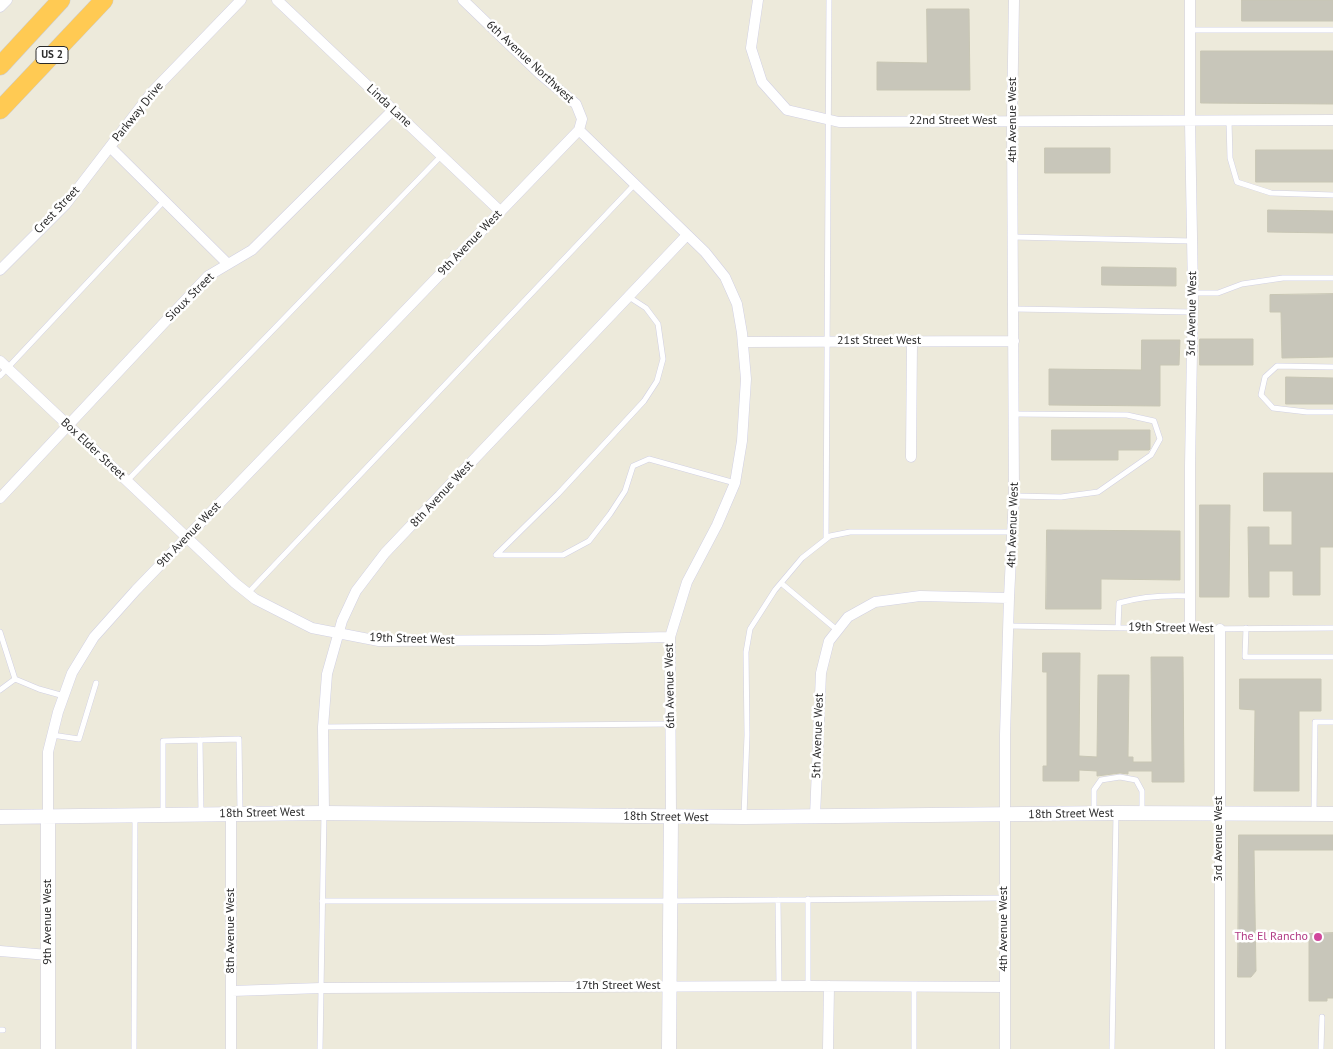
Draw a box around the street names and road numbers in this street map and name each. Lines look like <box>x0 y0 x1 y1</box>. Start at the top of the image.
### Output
street label: 6th Avenue Northwest <box>483 18 577 106</box>
road number: US 2 <box>36 46 68 64</box>
street label: 4th Avenue West <box>1006 77 1020 163</box>
street label: Parkway Drive <box>110 79 166 145</box>
street label: Linda Lane <box>364 82 414 130</box>
street label: 22nd Street West <box>909 114 997 128</box>
street label: Crest Street <box>31 183 83 237</box>
street label: 9th Avenue West <box>435 207 505 279</box>
street label: Sioux Street <box>163 270 217 324</box>
street label: 3rd Avenue West <box>1184 271 1200 357</box>
street label: 21st Street West <box>837 334 921 348</box>
street label: Box Elder Street <box>58 415 128 483</box>
street label: 8th Avenue West <box>408 458 476 530</box>
street label: 4th Avenue West <box>1004 482 1022 568</box>
street label: 9th Avenue West <box>154 499 224 571</box>
street label: 19th Street West <box>1128 620 1214 636</box>
street label: 19th Street West <box>369 630 455 648</box>
street label: 6th Avenue West <box>662 643 678 729</box>
street label: 5th Avenue West <box>809 693 827 779</box>
street label: 3rd Avenue West <box>1212 796 1226 882</box>
street label: 18th Street West <box>219 805 305 821</box>
street label: 18th Street West <box>1028 806 1114 822</box>
street label: 18th Street West <box>623 809 709 825</box>
street label: 9th Avenue West <box>41 879 55 965</box>
street label: 4th Avenue West <box>997 886 1011 972</box>
street label: 8th Avenue West <box>224 888 238 974</box>
street label: 17th Street West <box>575 979 661 993</box>

